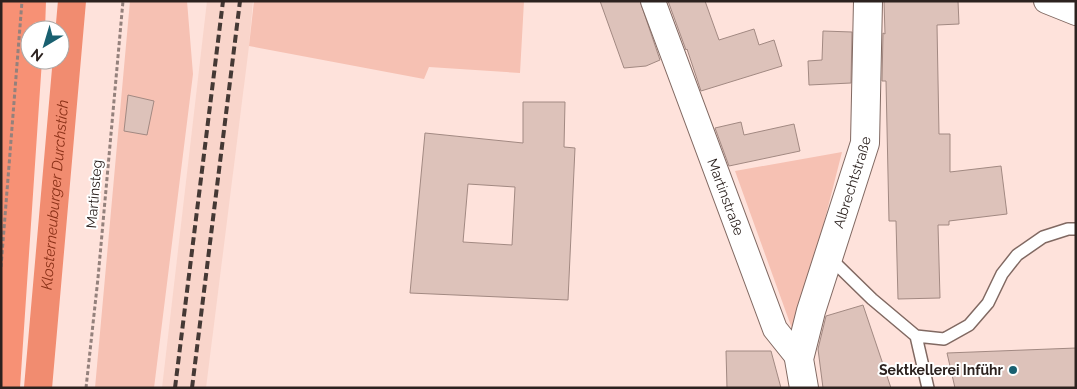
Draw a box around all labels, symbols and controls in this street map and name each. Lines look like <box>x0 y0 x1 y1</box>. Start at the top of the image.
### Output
north arrow <box>20 20 70 70</box>
text: N <box>28 46 46 65</box>
water label: Klosterneuburger Durchstich <box>38 99 72 291</box>
street label: Albrechtstraße <box>830 137 873 230</box>
street label: Martinstraße <box>704 156 747 237</box>
street label: Martinsteg <box>83 159 105 229</box>
place label: Sektkellerei Inführ <box>879 362 1004 378</box>
marker: Sektkellerei Inführ <box>1007 364 1019 376</box>

